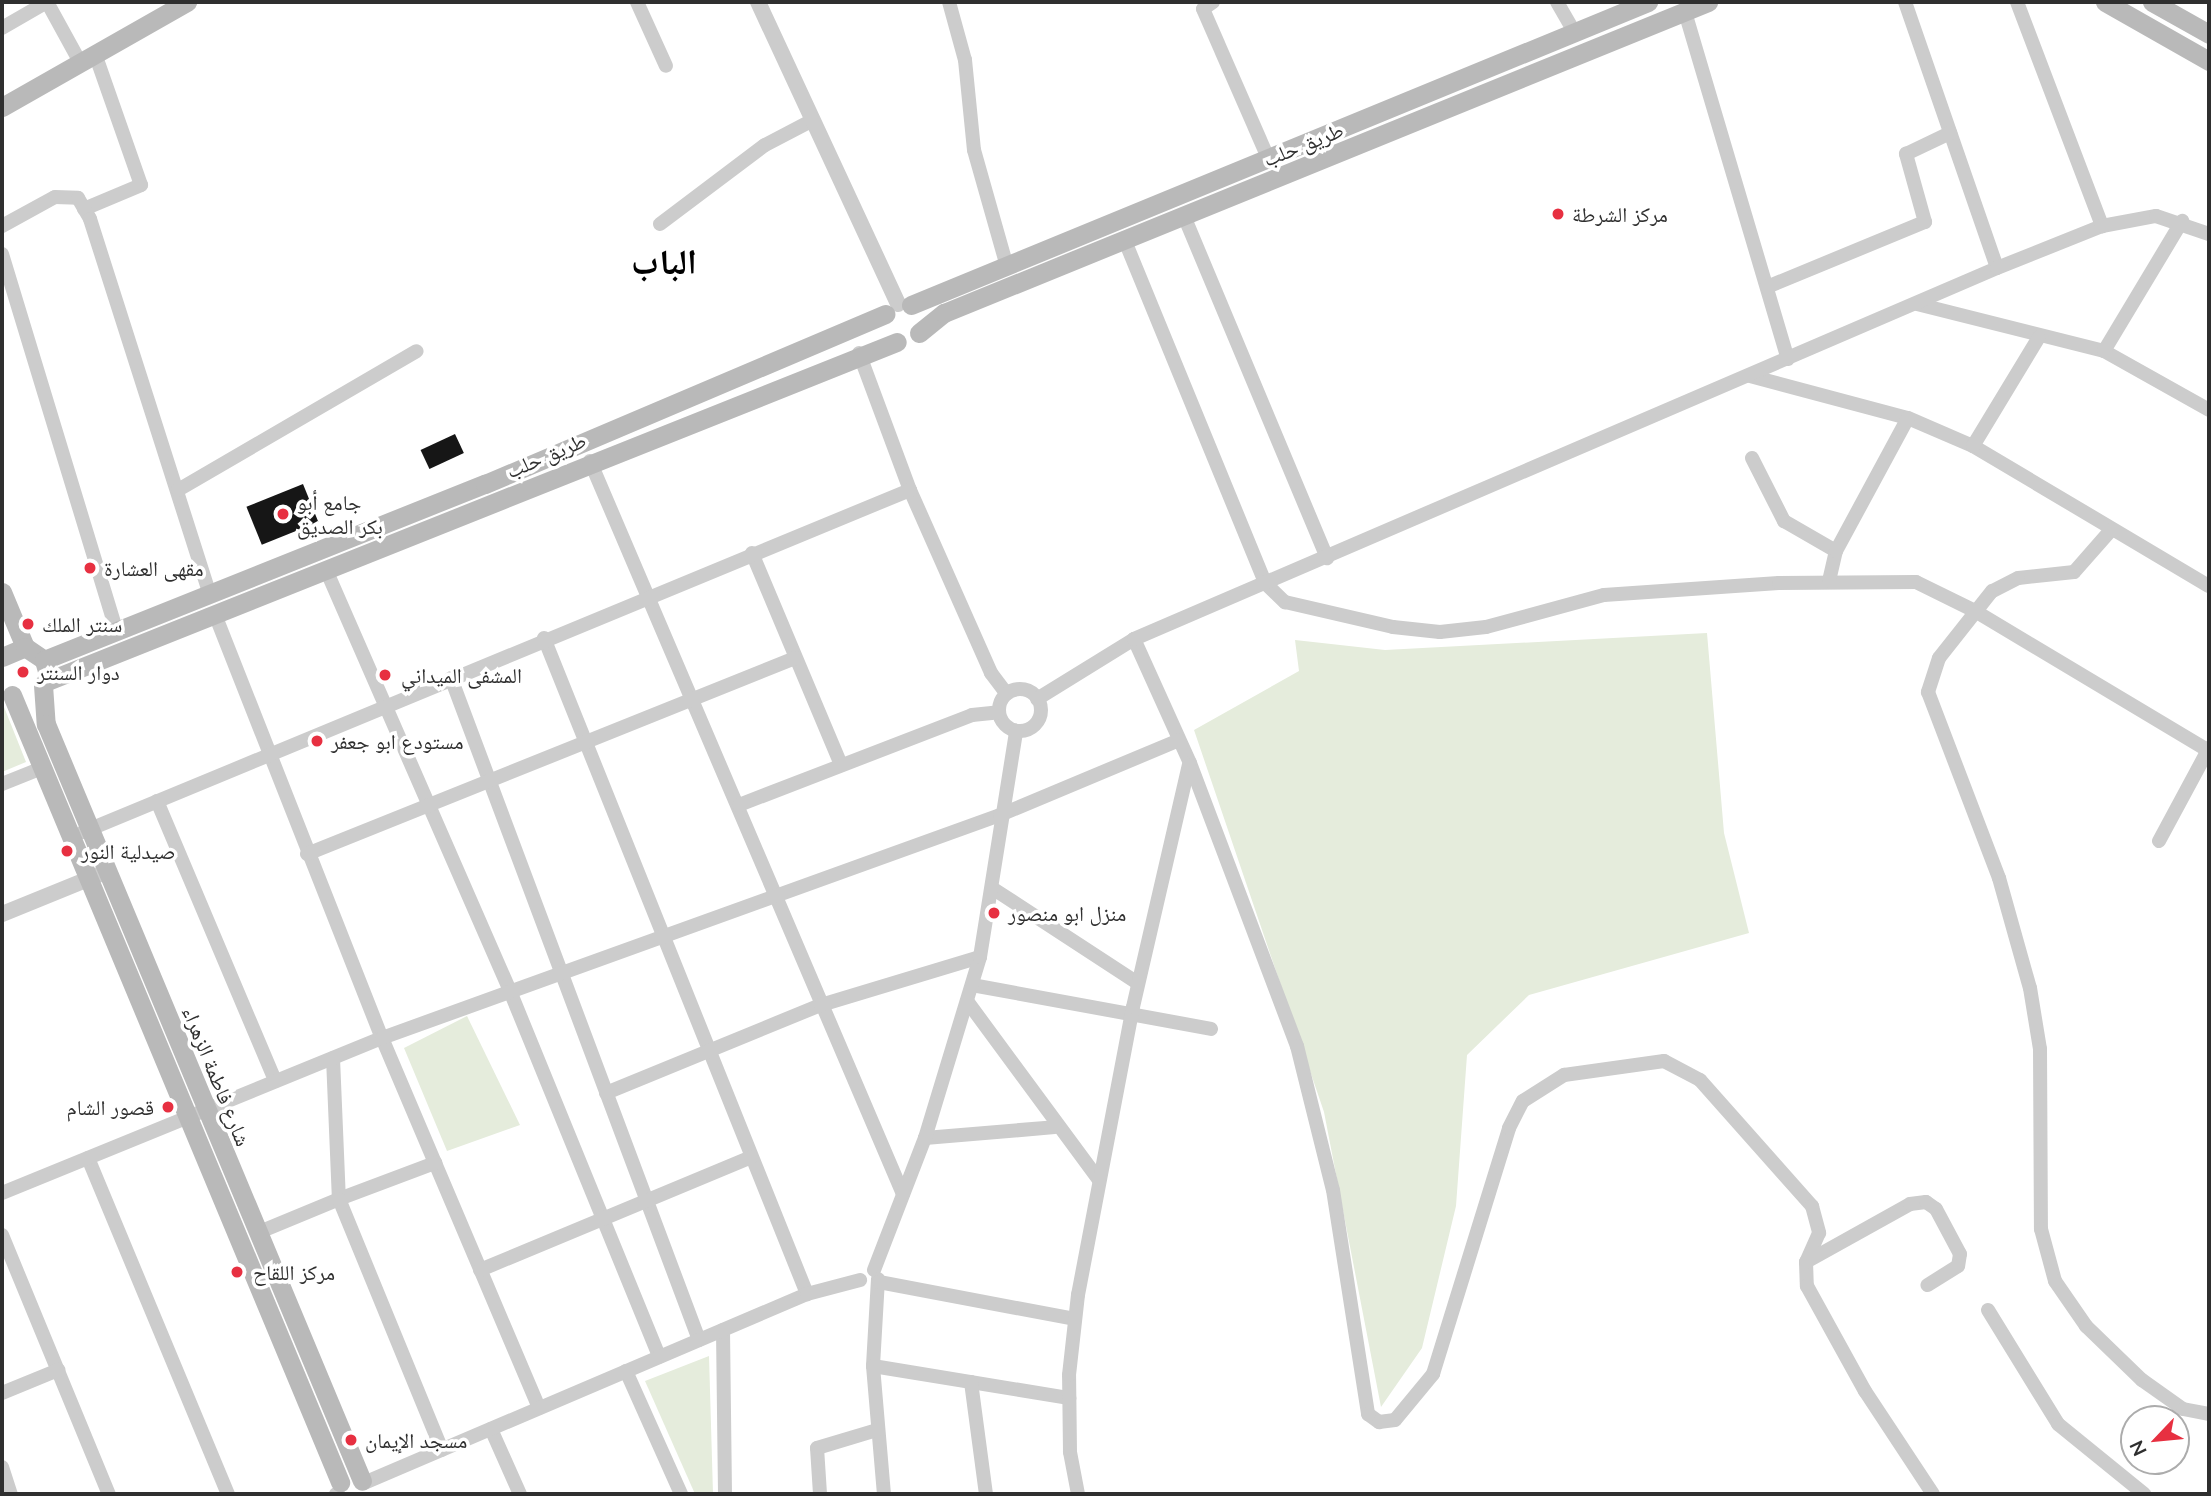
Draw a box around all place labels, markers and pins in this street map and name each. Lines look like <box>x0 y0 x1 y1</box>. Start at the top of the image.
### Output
place label: مركز الشرطة <box>1572 201 1668 227</box>
marker: مركز الشرطة <box>1550 206 1566 222</box>
place label: جامع أبو بكر الصديق <box>297 489 383 539</box>
marker: جامع أبو بكر الصديق <box>275 506 291 522</box>
place label: مقهى العشارة <box>104 555 204 581</box>
marker: مقهى العشارة <box>82 560 98 576</box>
place label: سنتر الملك <box>42 611 122 637</box>
marker: سنتر الملك <box>20 616 36 632</box>
place label: دوار السنتر <box>37 659 120 685</box>
place label: المشفى الميداني <box>401 662 522 688</box>
marker: دوار السنتر <box>15 664 31 680</box>
marker: المشفى الميداني <box>375 665 395 685</box>
place label: مستودع ابو جعفر <box>331 728 463 754</box>
marker: مستودع ابو جعفر <box>309 733 325 749</box>
place label: صيدلية النور <box>81 838 176 864</box>
marker: صيدلية النور <box>59 843 75 859</box>
place label: منزل ابو منصور <box>1008 900 1126 926</box>
marker: منزل ابو منصور <box>986 905 1002 921</box>
place label: قصور الشام <box>66 1094 154 1120</box>
marker: قصور الشام <box>160 1099 176 1115</box>
place label: مركز اللقاح <box>253 1259 335 1285</box>
marker: مركز اللقاح <box>227 1262 247 1282</box>
place label: مسجد الإيمان <box>365 1427 467 1453</box>
marker: مسجد الإيمان <box>343 1432 359 1448</box>

